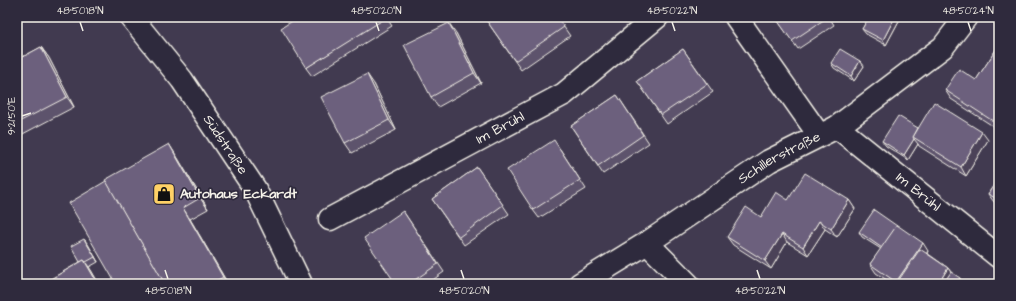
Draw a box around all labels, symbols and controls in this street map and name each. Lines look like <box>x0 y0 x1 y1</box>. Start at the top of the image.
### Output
text: 48°50'18"N <box>57 4 103 18</box>
text: 48°50'20"N <box>350 4 402 18</box>
text: 48°50'22"N <box>647 4 697 18</box>
text: 48°50'24"N <box>942 4 994 18</box>
text: 9°21'50"E <box>5 97 19 135</box>
street label: Im Brühl <box>472 107 528 149</box>
street label: Südstraße <box>198 111 253 179</box>
street label: Schillerstraße <box>734 127 824 189</box>
street label: Im Brühl <box>891 168 945 216</box>
shop icon: Autohaus Eckardt <box>151 181 177 207</box>
place label: Autohaus Eckardt <box>180 184 297 204</box>
text: 48°50'18"N <box>145 284 191 298</box>
text: 48°50'20"N <box>438 284 490 298</box>
text: 48°50'22"N <box>735 284 785 298</box>

